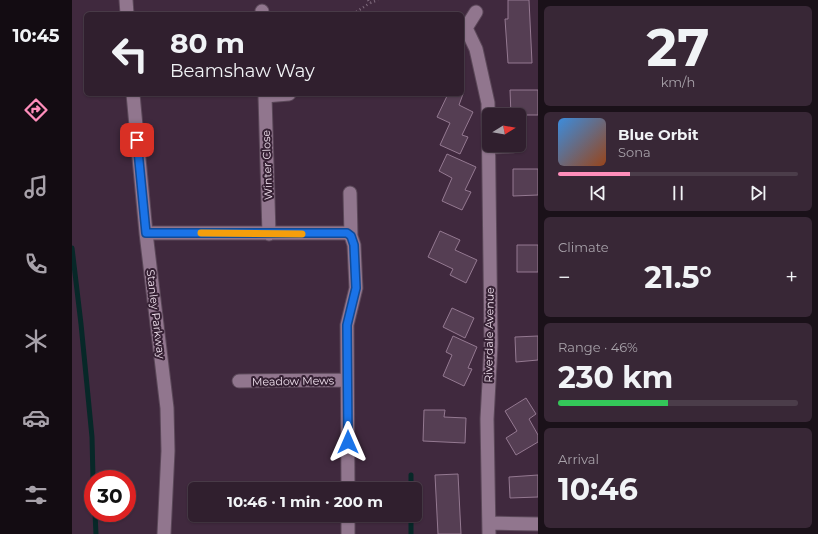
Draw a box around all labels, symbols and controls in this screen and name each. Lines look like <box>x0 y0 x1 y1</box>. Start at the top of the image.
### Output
text: 27 <box>647 16 709 79</box>
text: 10:45 <box>12 25 60 47</box>
text: 80 m <box>170 26 245 60</box>
icon: left <box>104 28 156 80</box>
text: Beamshaw Way <box>170 60 315 82</box>
text: km/h <box>661 74 695 90</box>
icon: directions <box>22 96 50 124</box>
north arrow <box>482 108 526 152</box>
map controls <box>482 108 526 152</box>
pin <box>120 123 154 157</box>
text: Blue Orbit <box>618 125 698 144</box>
icon: arrive <box>126 129 148 151</box>
street label: Winter Close <box>259 129 275 200</box>
text: Sona <box>618 144 651 160</box>
icon: music <box>22 173 50 201</box>
icon: previous <box>587 182 609 204</box>
icon: pause <box>667 182 689 204</box>
icon: next <box>747 182 769 204</box>
text: Climate <box>558 239 609 255</box>
icon: phone <box>22 250 50 278</box>
text: 21.5° <box>644 259 712 296</box>
text: − <box>558 264 571 291</box>
text: + <box>785 264 798 291</box>
street label: Stanley Parkway <box>144 269 168 359</box>
street label: Riverdale Avenue <box>481 287 497 383</box>
icon: climate <box>22 327 50 355</box>
text: Range · 46% <box>558 339 638 355</box>
text: 230 km <box>558 359 673 396</box>
street label: Meadow Mews <box>252 373 335 389</box>
icon: car <box>22 404 50 432</box>
position arrow <box>327 421 369 463</box>
text: Arrival <box>558 451 599 467</box>
speed limit sign: 30 <box>84 470 136 522</box>
text: 10:46 <box>558 471 638 508</box>
icon: filters <box>22 481 50 509</box>
text: 10:46 · 1 min · 200 m <box>227 492 383 511</box>

